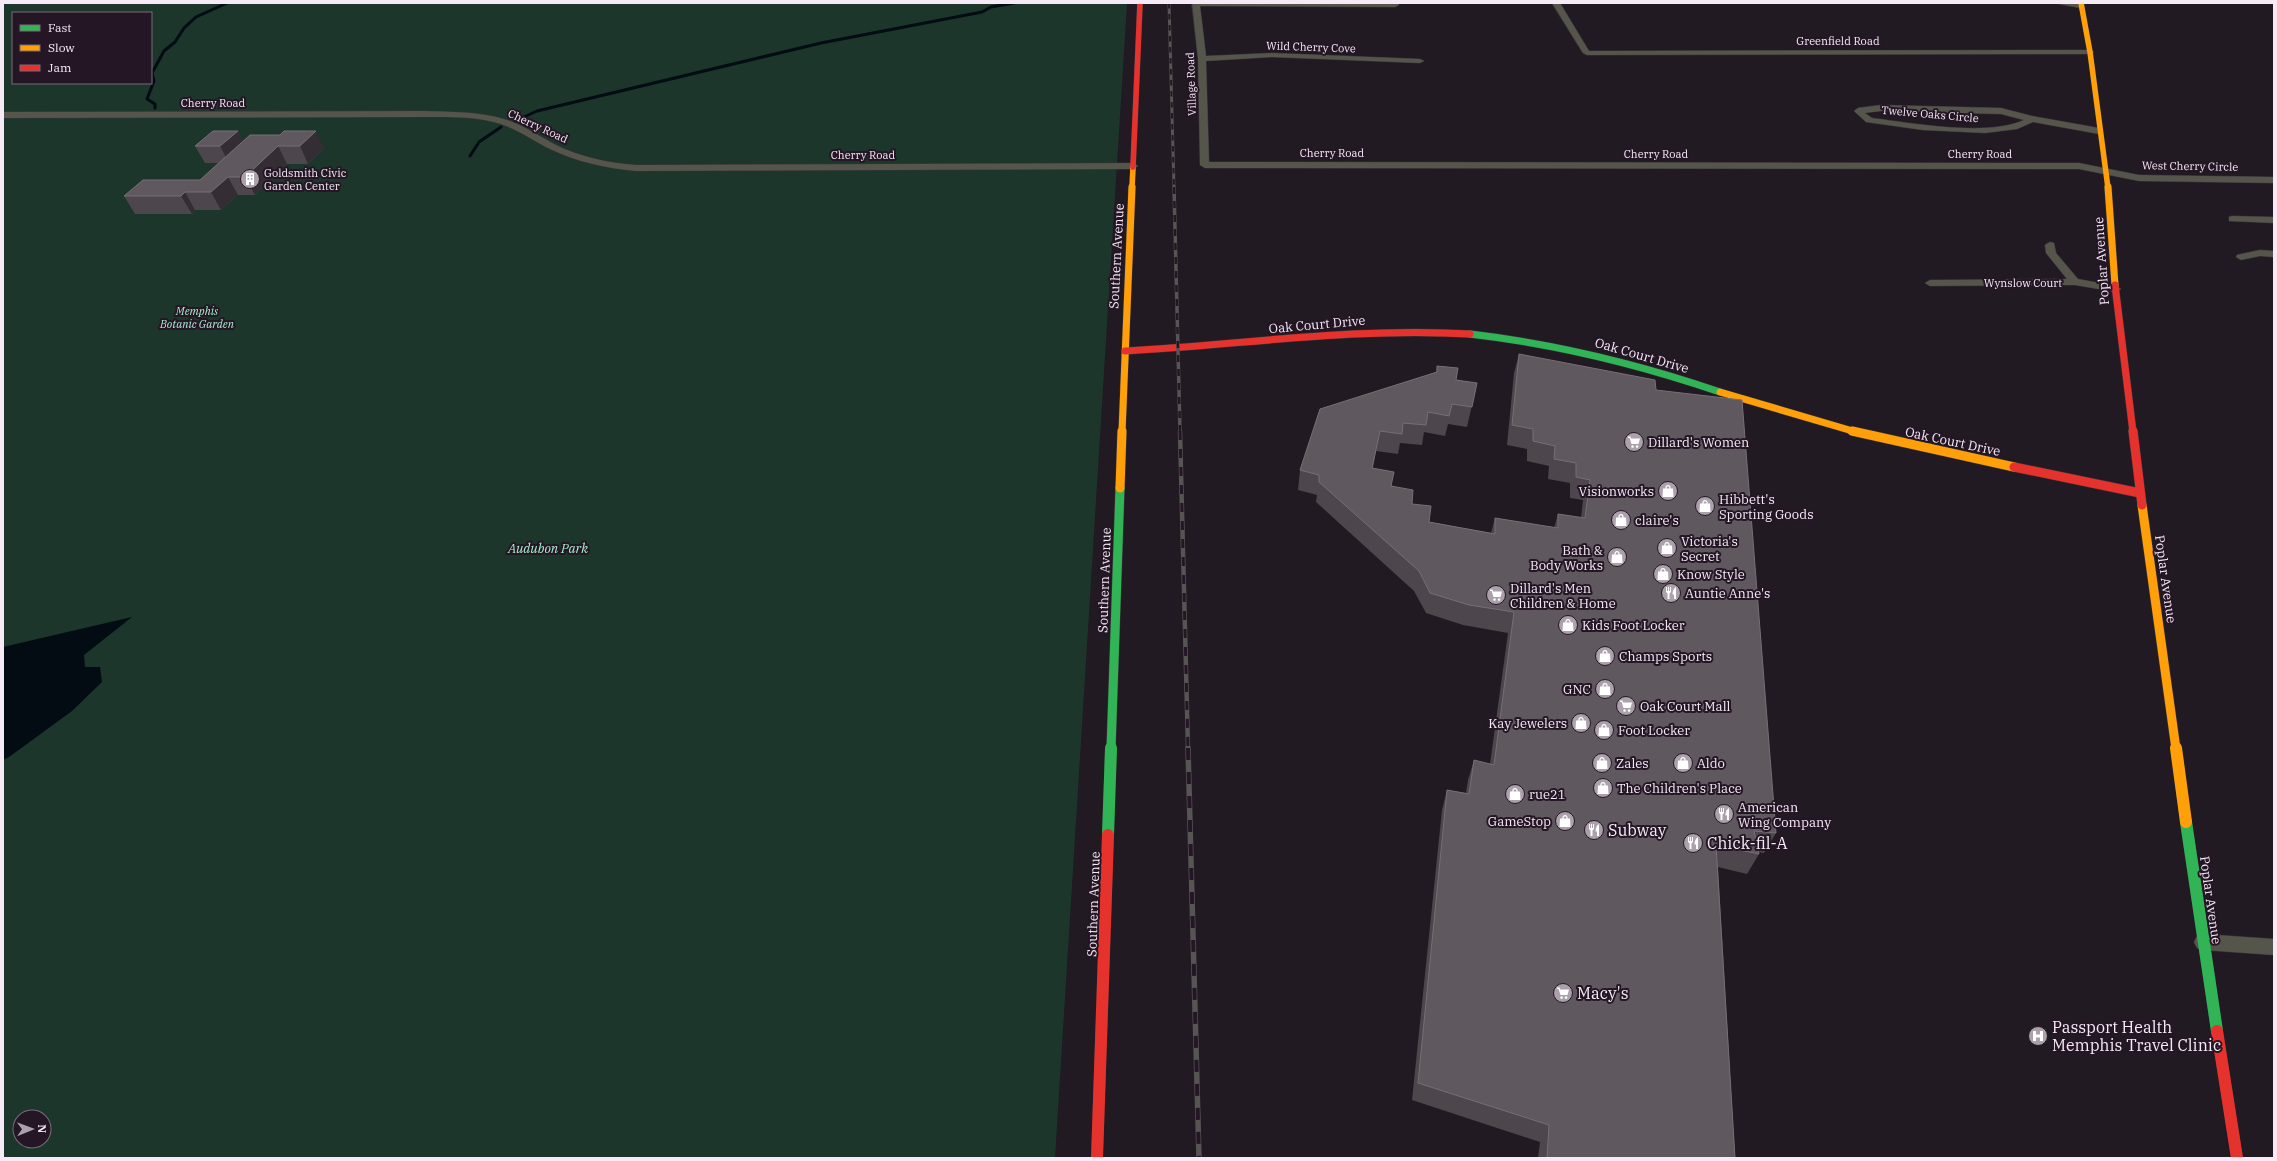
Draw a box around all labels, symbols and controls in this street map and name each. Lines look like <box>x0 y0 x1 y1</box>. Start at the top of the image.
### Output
legend <box>12 12 152 84</box>
text: Fast <box>48 20 72 35</box>
street label: Greenfield Road <box>1796 34 1880 48</box>
street label: Wild Cherry Cove <box>1266 38 1356 56</box>
text: Slow <box>48 40 75 55</box>
street label: Village Road <box>1183 52 1199 116</box>
text: Jam <box>48 60 72 75</box>
street label: Cherry Road <box>181 96 246 110</box>
street label: Twelve Oaks Circle <box>1881 103 1979 125</box>
street label: Cherry Road <box>506 106 571 146</box>
street label: Cherry Road <box>1300 146 1365 160</box>
street label: Cherry Road <box>1624 147 1689 161</box>
street label: Cherry Road <box>1948 147 2013 161</box>
street label: Cherry Road <box>831 148 896 162</box>
street label: West Cherry Circle <box>2142 158 2238 174</box>
place label: Goldsmith Civic Garden Center <box>264 166 347 193</box>
building icon: Goldsmith Civic Garden Center <box>239 168 261 190</box>
street label: Southern Avenue <box>1105 203 1128 309</box>
street label: Poplar Avenue <box>2090 216 2113 306</box>
street label: Wynslow Court <box>1984 276 2062 290</box>
park label: Memphis Botanic Garden <box>159 304 235 331</box>
street label: Oak Court Drive <box>1268 312 1366 337</box>
street label: Oak Court Drive <box>1593 334 1691 377</box>
street label: Oak Court Drive <box>1904 423 2002 460</box>
supermarket icon: Dillard's Women <box>1623 431 1645 453</box>
place label: Dillard's Women <box>1648 434 1749 451</box>
shop icon: Visionworks <box>1657 480 1679 502</box>
place label: Visionworks <box>1579 483 1654 500</box>
place label: Hibbett's Sporting Goods <box>1719 491 1814 523</box>
shop icon: Hibbett's Sporting Goods <box>1694 495 1716 517</box>
shop icon: claire's <box>1610 509 1632 531</box>
place label: claire's <box>1635 512 1679 529</box>
street label: Southern Avenue <box>1094 527 1115 633</box>
place label: Victoria's Secret <box>1681 533 1738 565</box>
street label: Poplar Avenue <box>2151 534 2180 624</box>
shop icon: Victoria's Secret <box>1656 537 1678 559</box>
park label: Audubon Park <box>507 540 588 557</box>
place label: Bath & Body Works <box>1530 542 1603 574</box>
shop icon: Bath & Body Works <box>1606 546 1628 568</box>
shop icon: Know Style <box>1652 563 1674 585</box>
place label: Know Style <box>1677 566 1745 583</box>
place label: Dillard's Men Children & Home <box>1510 580 1616 612</box>
restaurant icon: Auntie Anne's <box>1660 582 1682 604</box>
supermarket icon: Dillard's Men Children & Home <box>1485 584 1507 606</box>
place label: Auntie Anne's <box>1685 585 1770 602</box>
shop icon: Kids Foot Locker <box>1557 614 1579 636</box>
place label: Kids Foot Locker <box>1582 617 1685 634</box>
shop icon: Champs Sports <box>1594 645 1616 667</box>
place label: Champs Sports <box>1619 648 1712 665</box>
shop icon: GNC <box>1594 678 1616 700</box>
place label: GNC <box>1563 681 1591 698</box>
supermarket icon: Oak Court Mall <box>1615 695 1637 717</box>
place label: Oak Court Mall <box>1640 698 1731 715</box>
shop icon: Kay Jewelers <box>1570 712 1592 734</box>
place label: Kay Jewelers <box>1488 715 1567 732</box>
shop icon: Foot Locker <box>1593 719 1615 741</box>
place label: Foot Locker <box>1618 722 1690 739</box>
shop icon: Zales <box>1591 752 1613 774</box>
shop icon: Aldo <box>1672 752 1694 774</box>
place label: Zales <box>1616 755 1649 772</box>
place label: Aldo <box>1697 755 1725 772</box>
shop icon: The Children's Place <box>1592 777 1614 799</box>
place label: The Children's Place <box>1617 780 1742 797</box>
shop icon: rue21 <box>1504 783 1526 805</box>
place label: rue21 <box>1529 786 1566 803</box>
place label: American Wing Company <box>1738 799 1831 831</box>
restaurant icon: American Wing Company <box>1713 803 1735 825</box>
shop icon: GameStop <box>1554 810 1576 832</box>
place label: GameStop <box>1488 813 1551 830</box>
restaurant icon: Subway <box>1583 819 1605 841</box>
place label: Subway <box>1608 820 1667 840</box>
restaurant icon: Chick-fil-A <box>1682 832 1704 854</box>
place label: Chick-fil-A <box>1707 833 1787 853</box>
street label: Southern Avenue <box>1083 851 1104 957</box>
street label: Poplar Avenue <box>2196 855 2225 945</box>
supermarket icon: Macy's <box>1552 982 1574 1004</box>
place label: Macy's <box>1577 983 1628 1003</box>
place label: Passport Health Memphis Travel Clinic <box>2052 1017 2221 1055</box>
hospital icon: Passport Health Memphis Travel Clinic <box>2027 1025 2049 1047</box>
north arrow <box>12 1109 52 1149</box>
text: N <box>35 1124 49 1134</box>

